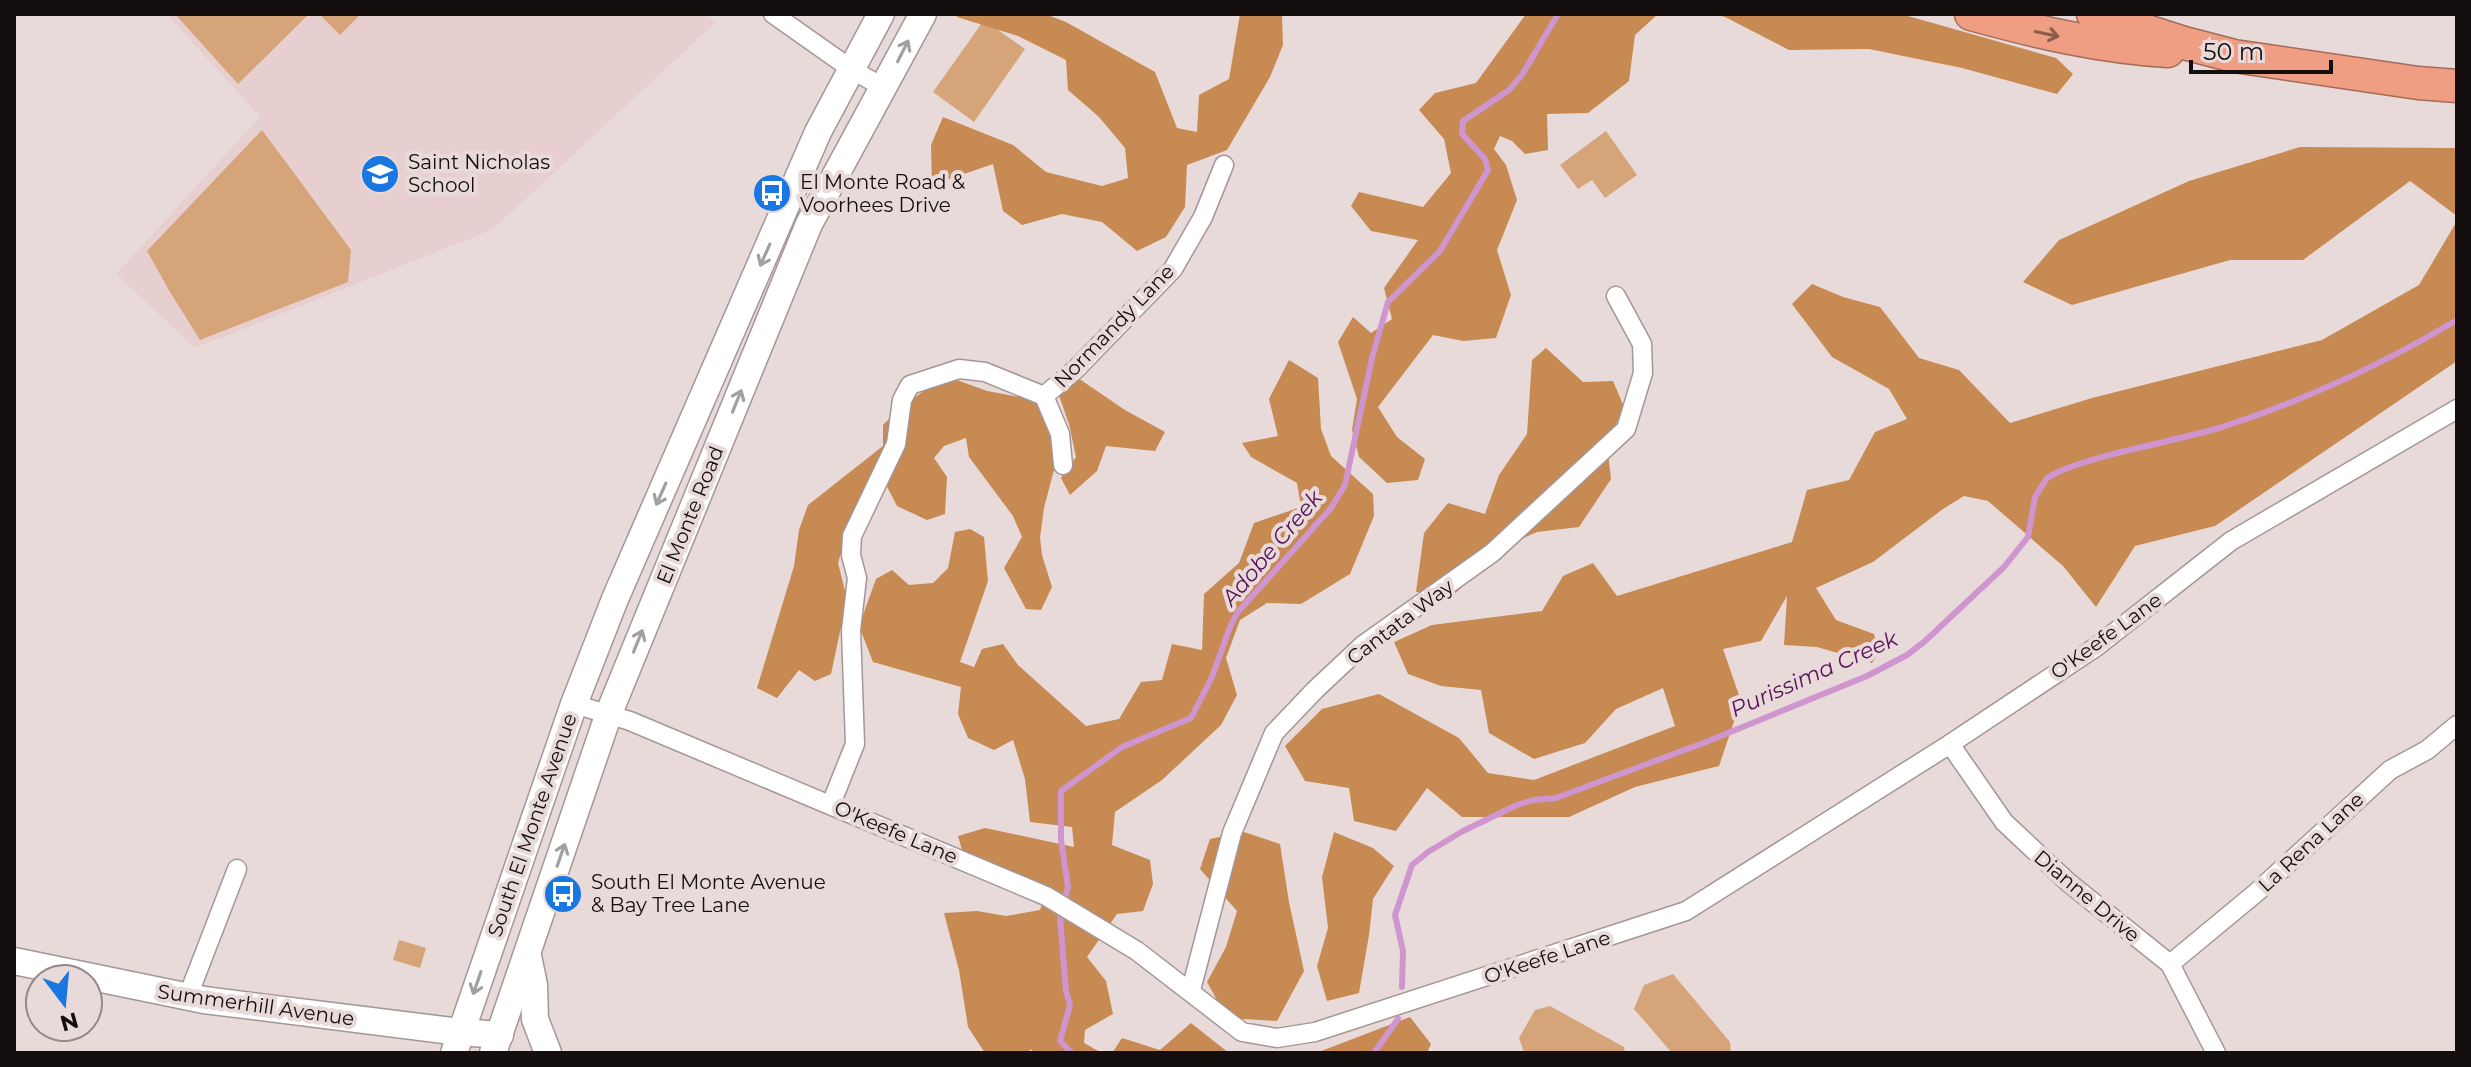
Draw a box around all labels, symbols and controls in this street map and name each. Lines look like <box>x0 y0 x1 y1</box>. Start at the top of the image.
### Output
scale bar <box>2191 24 2331 74</box>
one-way arrow <box>2034 27 2059 42</box>
text: 50 m <box>2203 37 2264 66</box>
one-way arrow <box>896 40 912 63</box>
place label: Saint Nicholas School <box>408 150 550 197</box>
school or university icon: Saint Nicholas School <box>359 153 401 195</box>
place label: El Monte Road & Voorhees Drive <box>800 170 966 217</box>
bus stop icon: El Monte Road & Voorhees Drive <box>751 172 793 214</box>
one-way arrow <box>756 242 771 267</box>
street label: Normandy Lane <box>1049 259 1179 393</box>
one-way arrow <box>730 389 745 414</box>
street label: El Monte Road <box>651 443 729 587</box>
one-way arrow <box>653 481 668 505</box>
water label: Adobe Creek <box>1215 484 1329 613</box>
street label: Cantata Way <box>1342 574 1458 670</box>
street label: O'Keefe Lane <box>2046 588 2166 684</box>
water label: Purissima Creek <box>1726 625 1903 723</box>
one-way arrow <box>632 629 646 654</box>
street label: South El Monte Avenue <box>482 710 582 940</box>
street label: La Rena Lane <box>2253 787 2369 897</box>
street label: O'Keefe Lane <box>831 795 961 869</box>
one-way arrow <box>554 842 569 867</box>
street label: Dianne Drive <box>2029 845 2145 947</box>
place label: South El Monte Avenue & Bay Tree Lane <box>591 870 826 917</box>
bus stop icon: South El Monte Avenue & Bay Tree Lane <box>542 873 584 915</box>
street label: O'Keefe Lane <box>1481 925 1613 989</box>
north arrow <box>24 963 104 1043</box>
one-way arrow <box>469 971 484 996</box>
street label: Summerhill Avenue <box>156 979 356 1031</box>
text: N <box>57 1006 82 1037</box>

